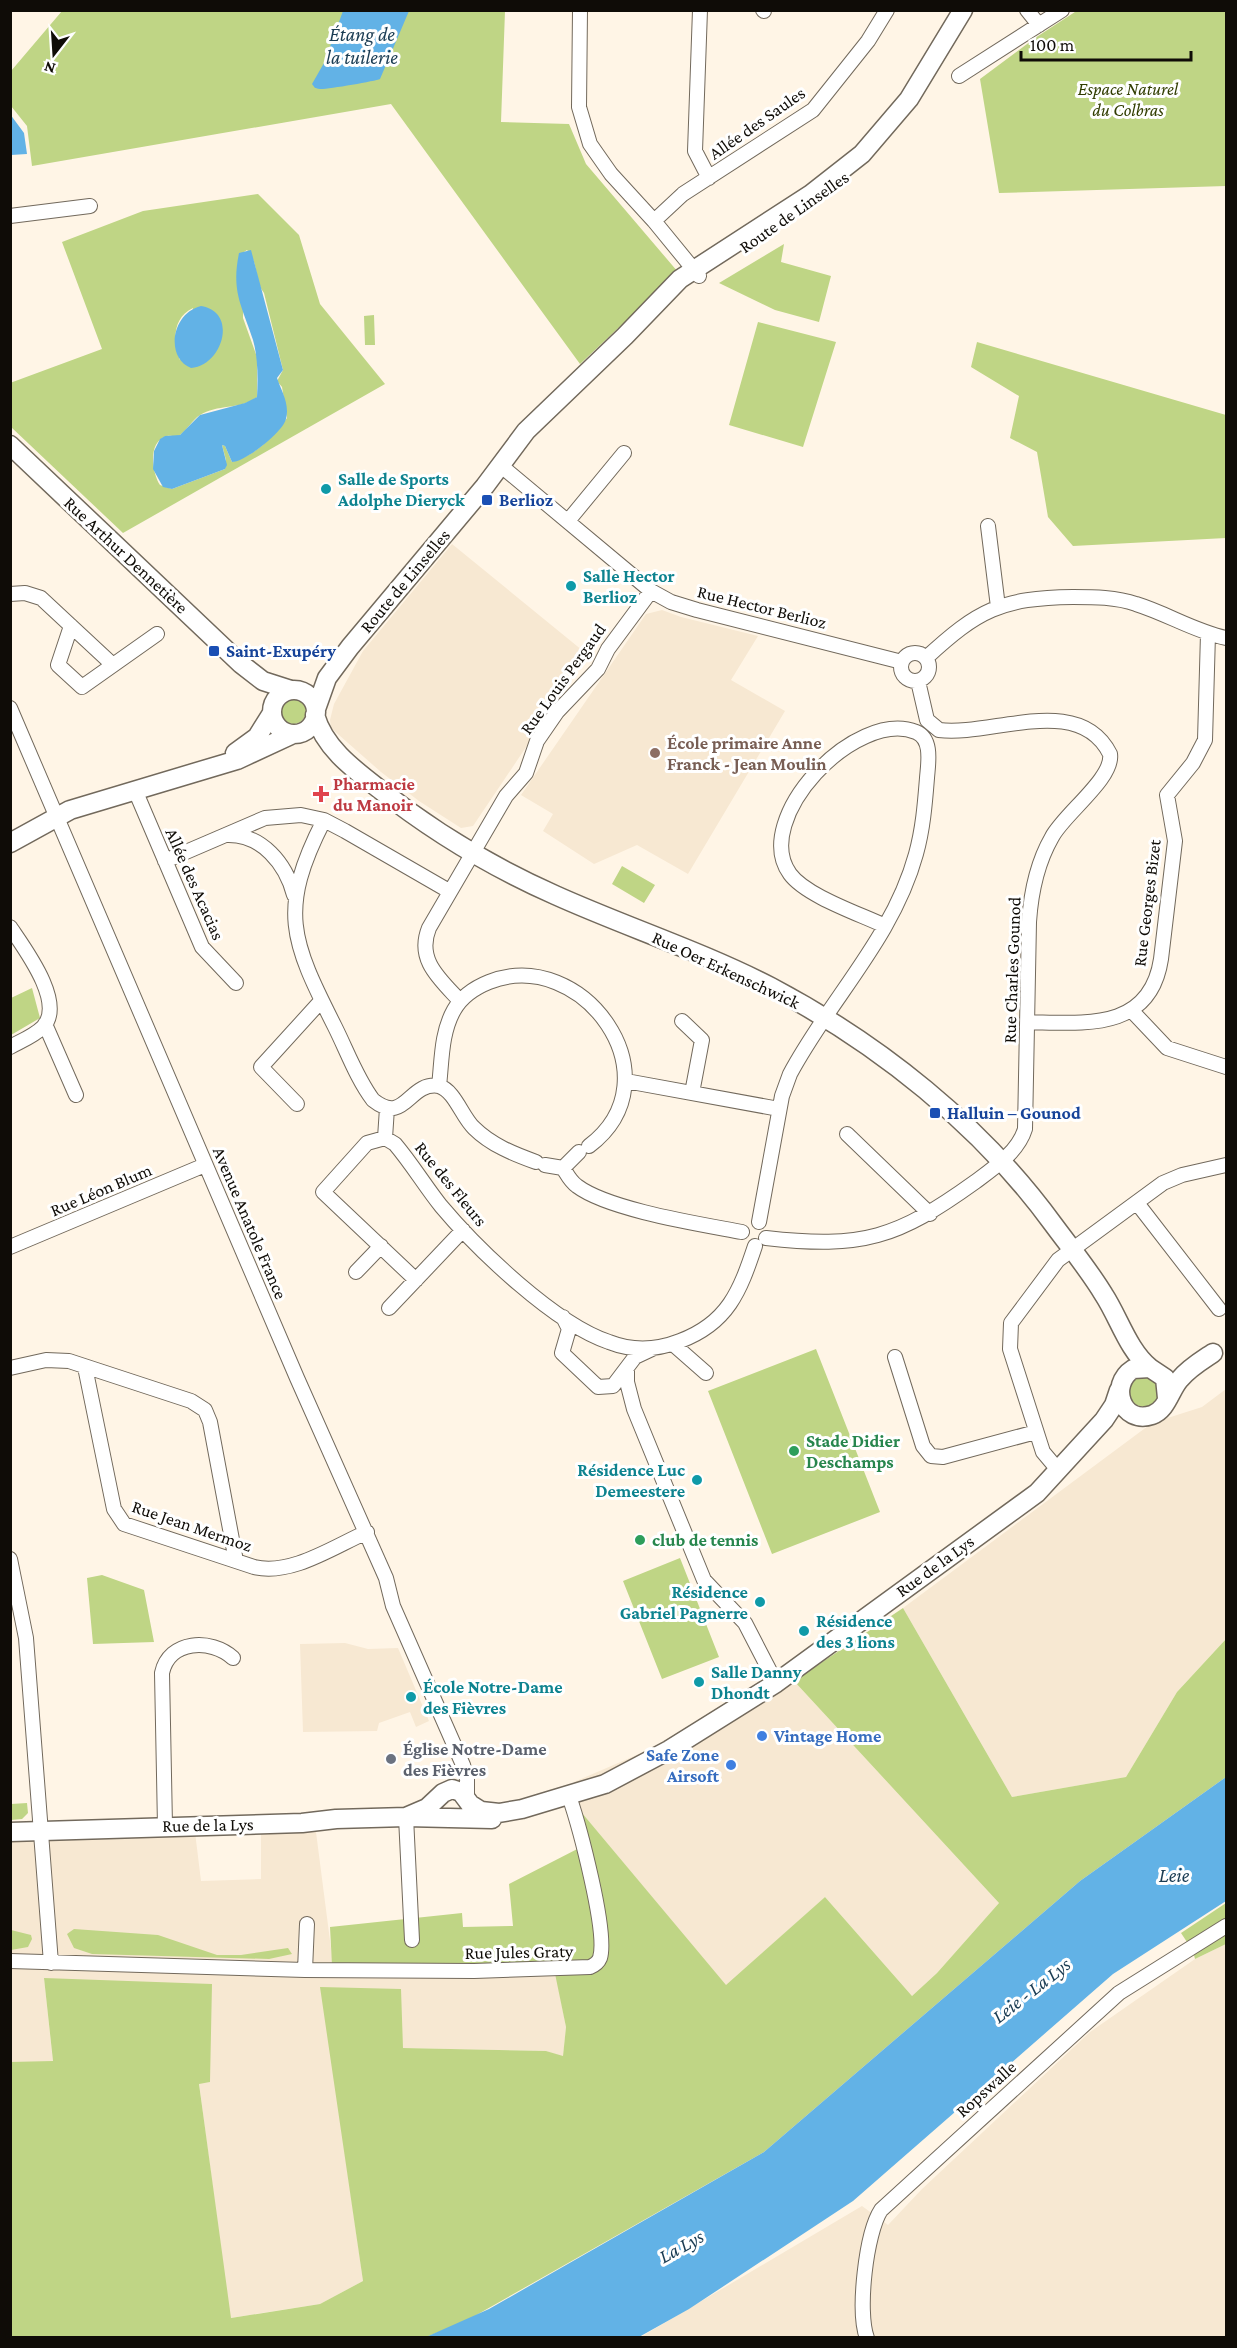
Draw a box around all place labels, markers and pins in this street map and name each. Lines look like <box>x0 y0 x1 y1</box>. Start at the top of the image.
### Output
place label: Salle de Sports Adolphe Dieryck <box>337 469 465 510</box>
marker: Salle de Sports Adolphe Dieryck <box>319 482 333 496</box>
place label: Berlioz <box>499 490 553 510</box>
marker: Berlioz <box>480 493 494 507</box>
place label: Salle Hector Berlioz <box>583 566 675 607</box>
marker: Salle Hector Berlioz <box>564 579 578 593</box>
place label: Saint-Exupéry <box>226 641 336 661</box>
marker: Saint-Exupéry <box>207 644 221 658</box>
place label: École primaire Anne Franck - Jean Moulin <box>667 733 827 774</box>
marker: École primaire Anne Franck - Jean Moulin <box>648 746 662 760</box>
place label: Pharmacie du Manoir <box>333 774 415 815</box>
marker: Pharmacie du Manoir <box>314 787 328 801</box>
place label: Halluin – Gounod <box>947 1103 1081 1123</box>
marker: Halluin – Gounod <box>928 1106 942 1120</box>
place label: Stade Didier Deschamps <box>806 1431 900 1472</box>
marker: Stade Didier Deschamps <box>787 1444 801 1458</box>
place label: Résidence Luc Demeestere <box>577 1460 685 1501</box>
marker: Résidence Luc Demeestere <box>690 1473 704 1487</box>
place label: club de tennis <box>652 1530 758 1550</box>
marker: club de tennis <box>633 1533 647 1547</box>
place label: Résidence Gabriel Pagnerre <box>620 1582 748 1623</box>
marker: Résidence Gabriel Pagnerre <box>753 1595 767 1609</box>
place label: Résidence des 3 lions <box>816 1611 895 1652</box>
marker: Résidence des 3 lions <box>797 1624 811 1638</box>
place label: Salle Danny Dhondt <box>711 1662 802 1703</box>
marker: Salle Danny Dhondt <box>692 1675 706 1689</box>
place label: École Notre-Dame des Fièvres <box>423 1677 563 1718</box>
marker: École Notre-Dame des Fièvres <box>404 1690 418 1704</box>
place label: Vintage Home <box>773 1726 881 1746</box>
marker: Vintage Home <box>755 1729 769 1743</box>
place label: Église Notre-Dame des Fièvres <box>403 1739 547 1780</box>
place label: Safe Zone Airsoft <box>646 1745 720 1786</box>
marker: Église Notre-Dame des Fièvres <box>384 1752 398 1766</box>
marker: Safe Zone Airsoft <box>724 1758 738 1772</box>

